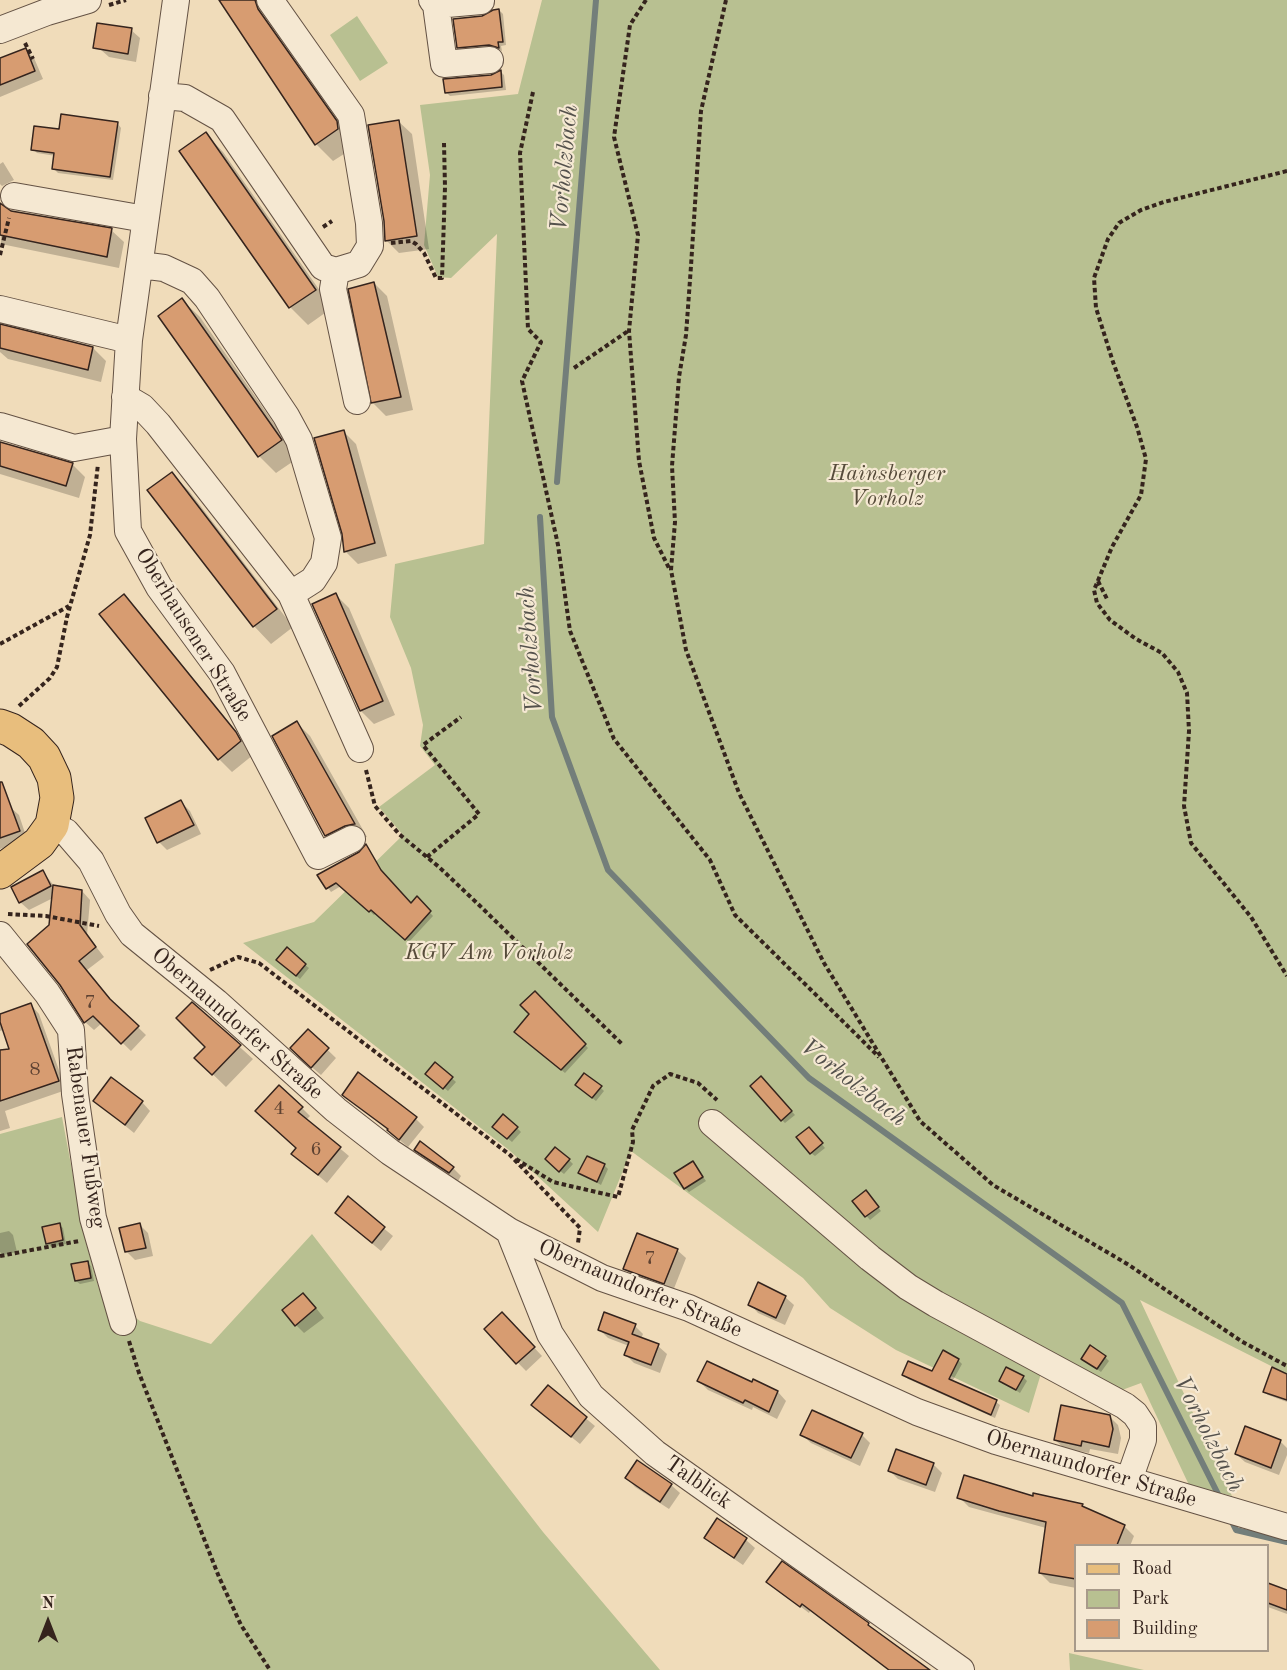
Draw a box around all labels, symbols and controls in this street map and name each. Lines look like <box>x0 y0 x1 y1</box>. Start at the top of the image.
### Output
water label: Vorholzbach <box>545 103 585 233</box>
park label: Hainsberger Vorholz <box>829 461 945 512</box>
street label: Oberhausener Straße <box>129 543 257 727</box>
water label: Vorholzbach <box>512 586 550 714</box>
park label: KGV Am Vorholz <box>405 940 573 966</box>
street label: Obernaundorfer Straße <box>146 942 328 1106</box>
house number: 7 <box>84 991 96 1015</box>
water label: Vorholzbach <box>794 1032 912 1134</box>
street label: Rabenauer Fußweg <box>59 1044 111 1230</box>
house number: 8 <box>29 1058 41 1082</box>
house number: 4 <box>273 1097 285 1121</box>
house number: 6 <box>310 1138 322 1162</box>
street label: Obernaundorfer Straße <box>534 1234 746 1344</box>
house number: 7 <box>644 1247 656 1271</box>
water label: Vorholzbach <box>1166 1371 1250 1497</box>
street label: Obernaundorfer Straße <box>982 1424 1200 1514</box>
street label: Talblick <box>659 1451 737 1515</box>
legend <box>1074 1544 1269 1652</box>
text: Road <box>1132 1560 1172 1578</box>
text: Park <box>1132 1590 1169 1608</box>
north arrow <box>18 1592 78 1652</box>
text: N <box>42 1596 54 1612</box>
text: Building <box>1132 1620 1197 1638</box>

